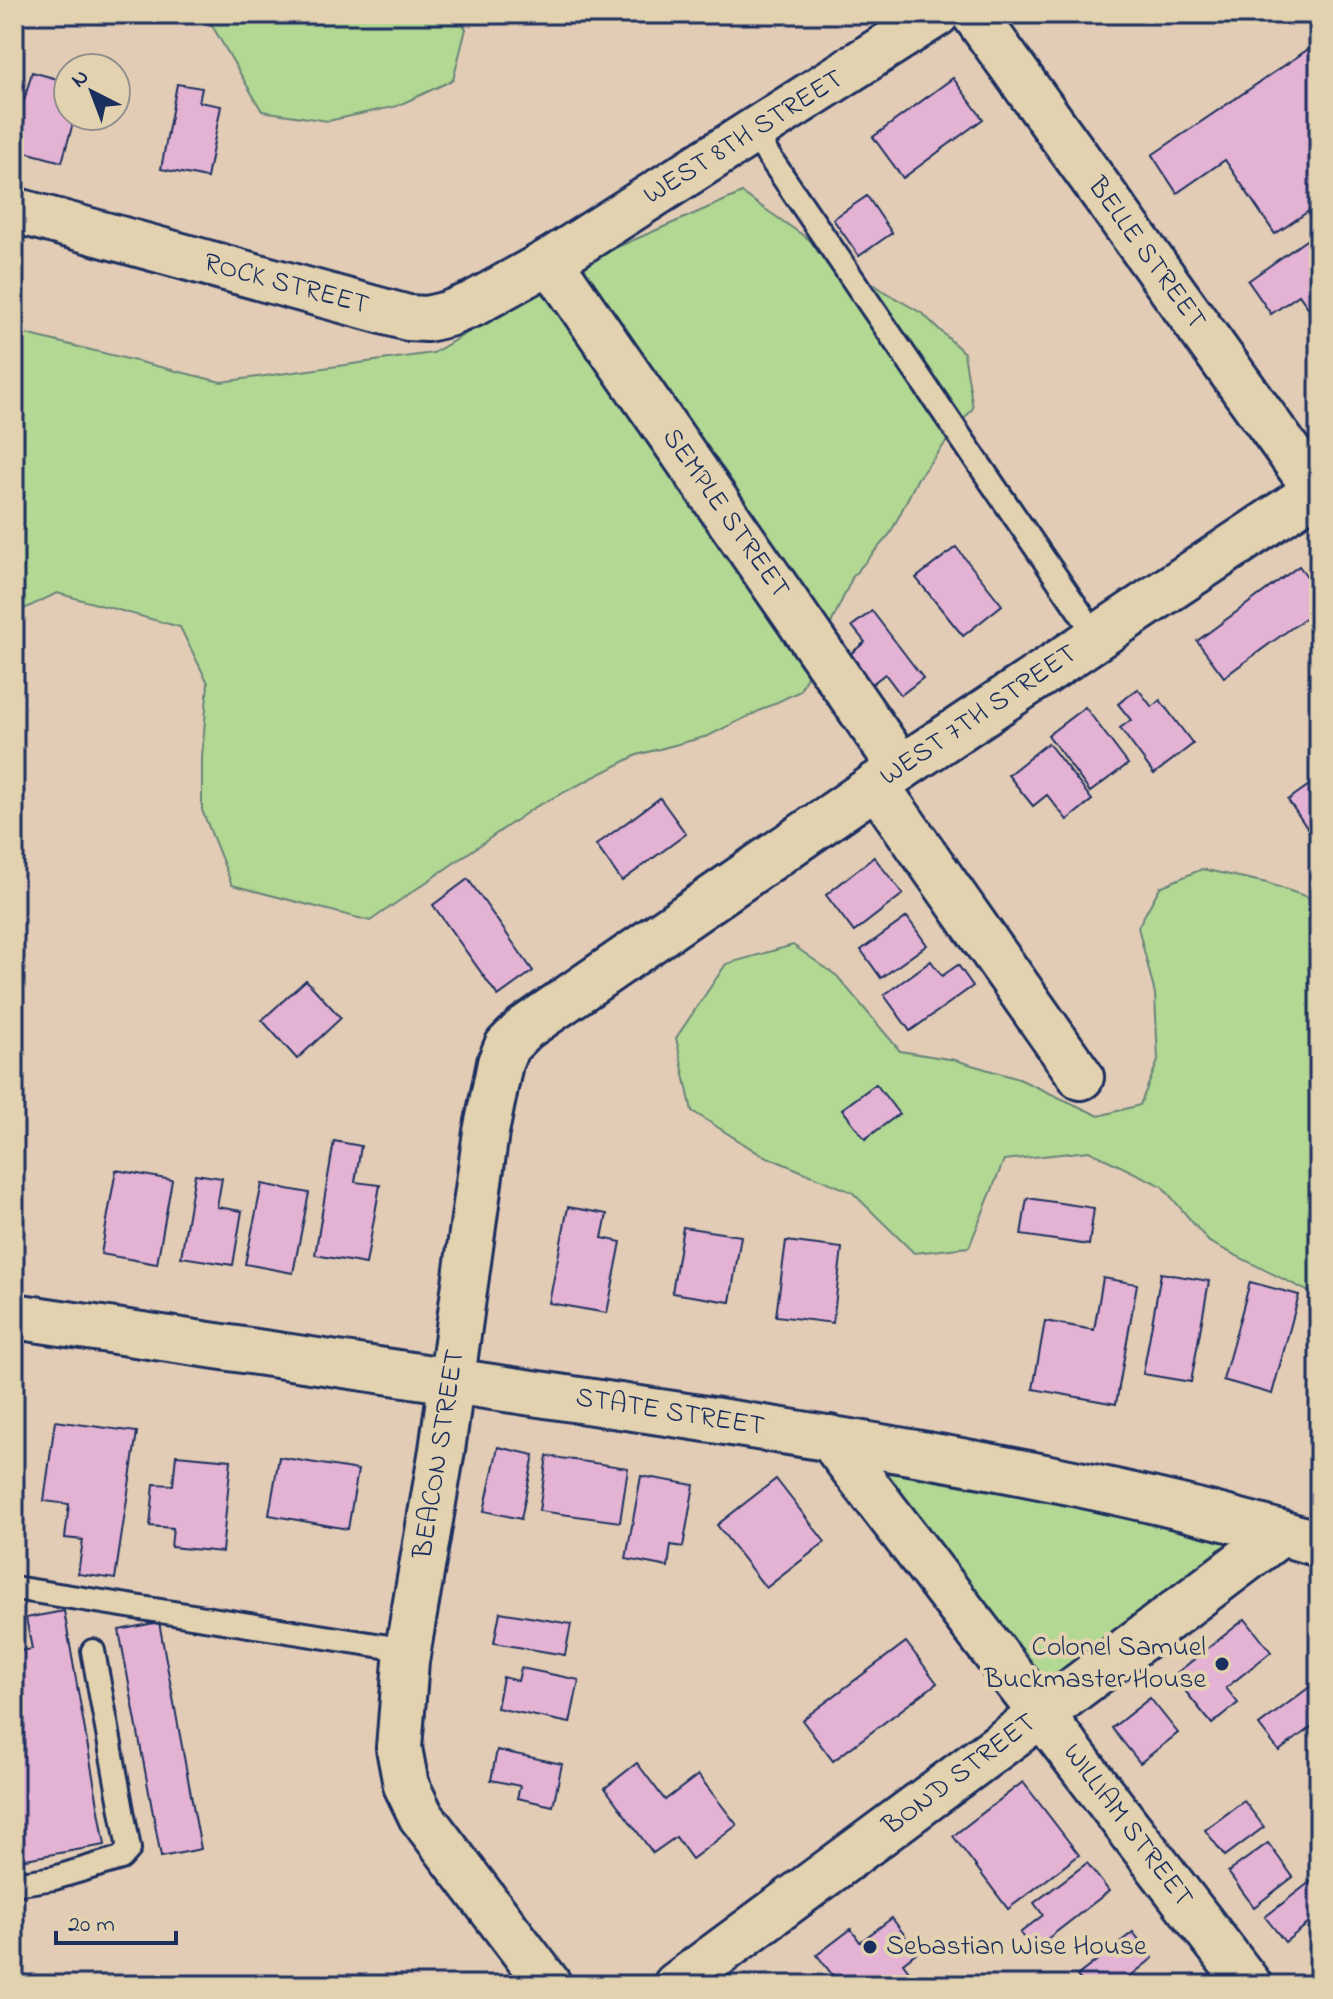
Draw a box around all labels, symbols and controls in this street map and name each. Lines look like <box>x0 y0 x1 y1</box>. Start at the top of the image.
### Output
north arrow <box>52 52 132 132</box>
street label: WEST 8TH STREET <box>636 60 852 216</box>
text: N <box>64 63 97 96</box>
street label: BELLE STREET <box>1076 168 1215 339</box>
street label: ROCK STREET <box>199 243 373 327</box>
street label: SEMPLE STREET <box>651 420 799 608</box>
street label: WEST 7TH STREET <box>872 635 1086 797</box>
street label: BEACON STREET <box>403 1346 477 1563</box>
street label: STATE STREET <box>573 1378 767 1448</box>
place label: Colonel Samuel Buckmaster House <box>983 1628 1206 1701</box>
marker: Colonel Samuel Buckmaster House <box>1213 1655 1231 1673</box>
street label: BOND STREET <box>874 1704 1045 1847</box>
street label: WILLIAM STREET <box>1052 1735 1202 1917</box>
scale bar <box>56 1895 176 1945</box>
text: 20 m <box>68 1908 115 1943</box>
place label: Sebastian Wise House <box>886 1927 1147 1968</box>
marker: Sebastian Wise House <box>861 1938 879 1956</box>

